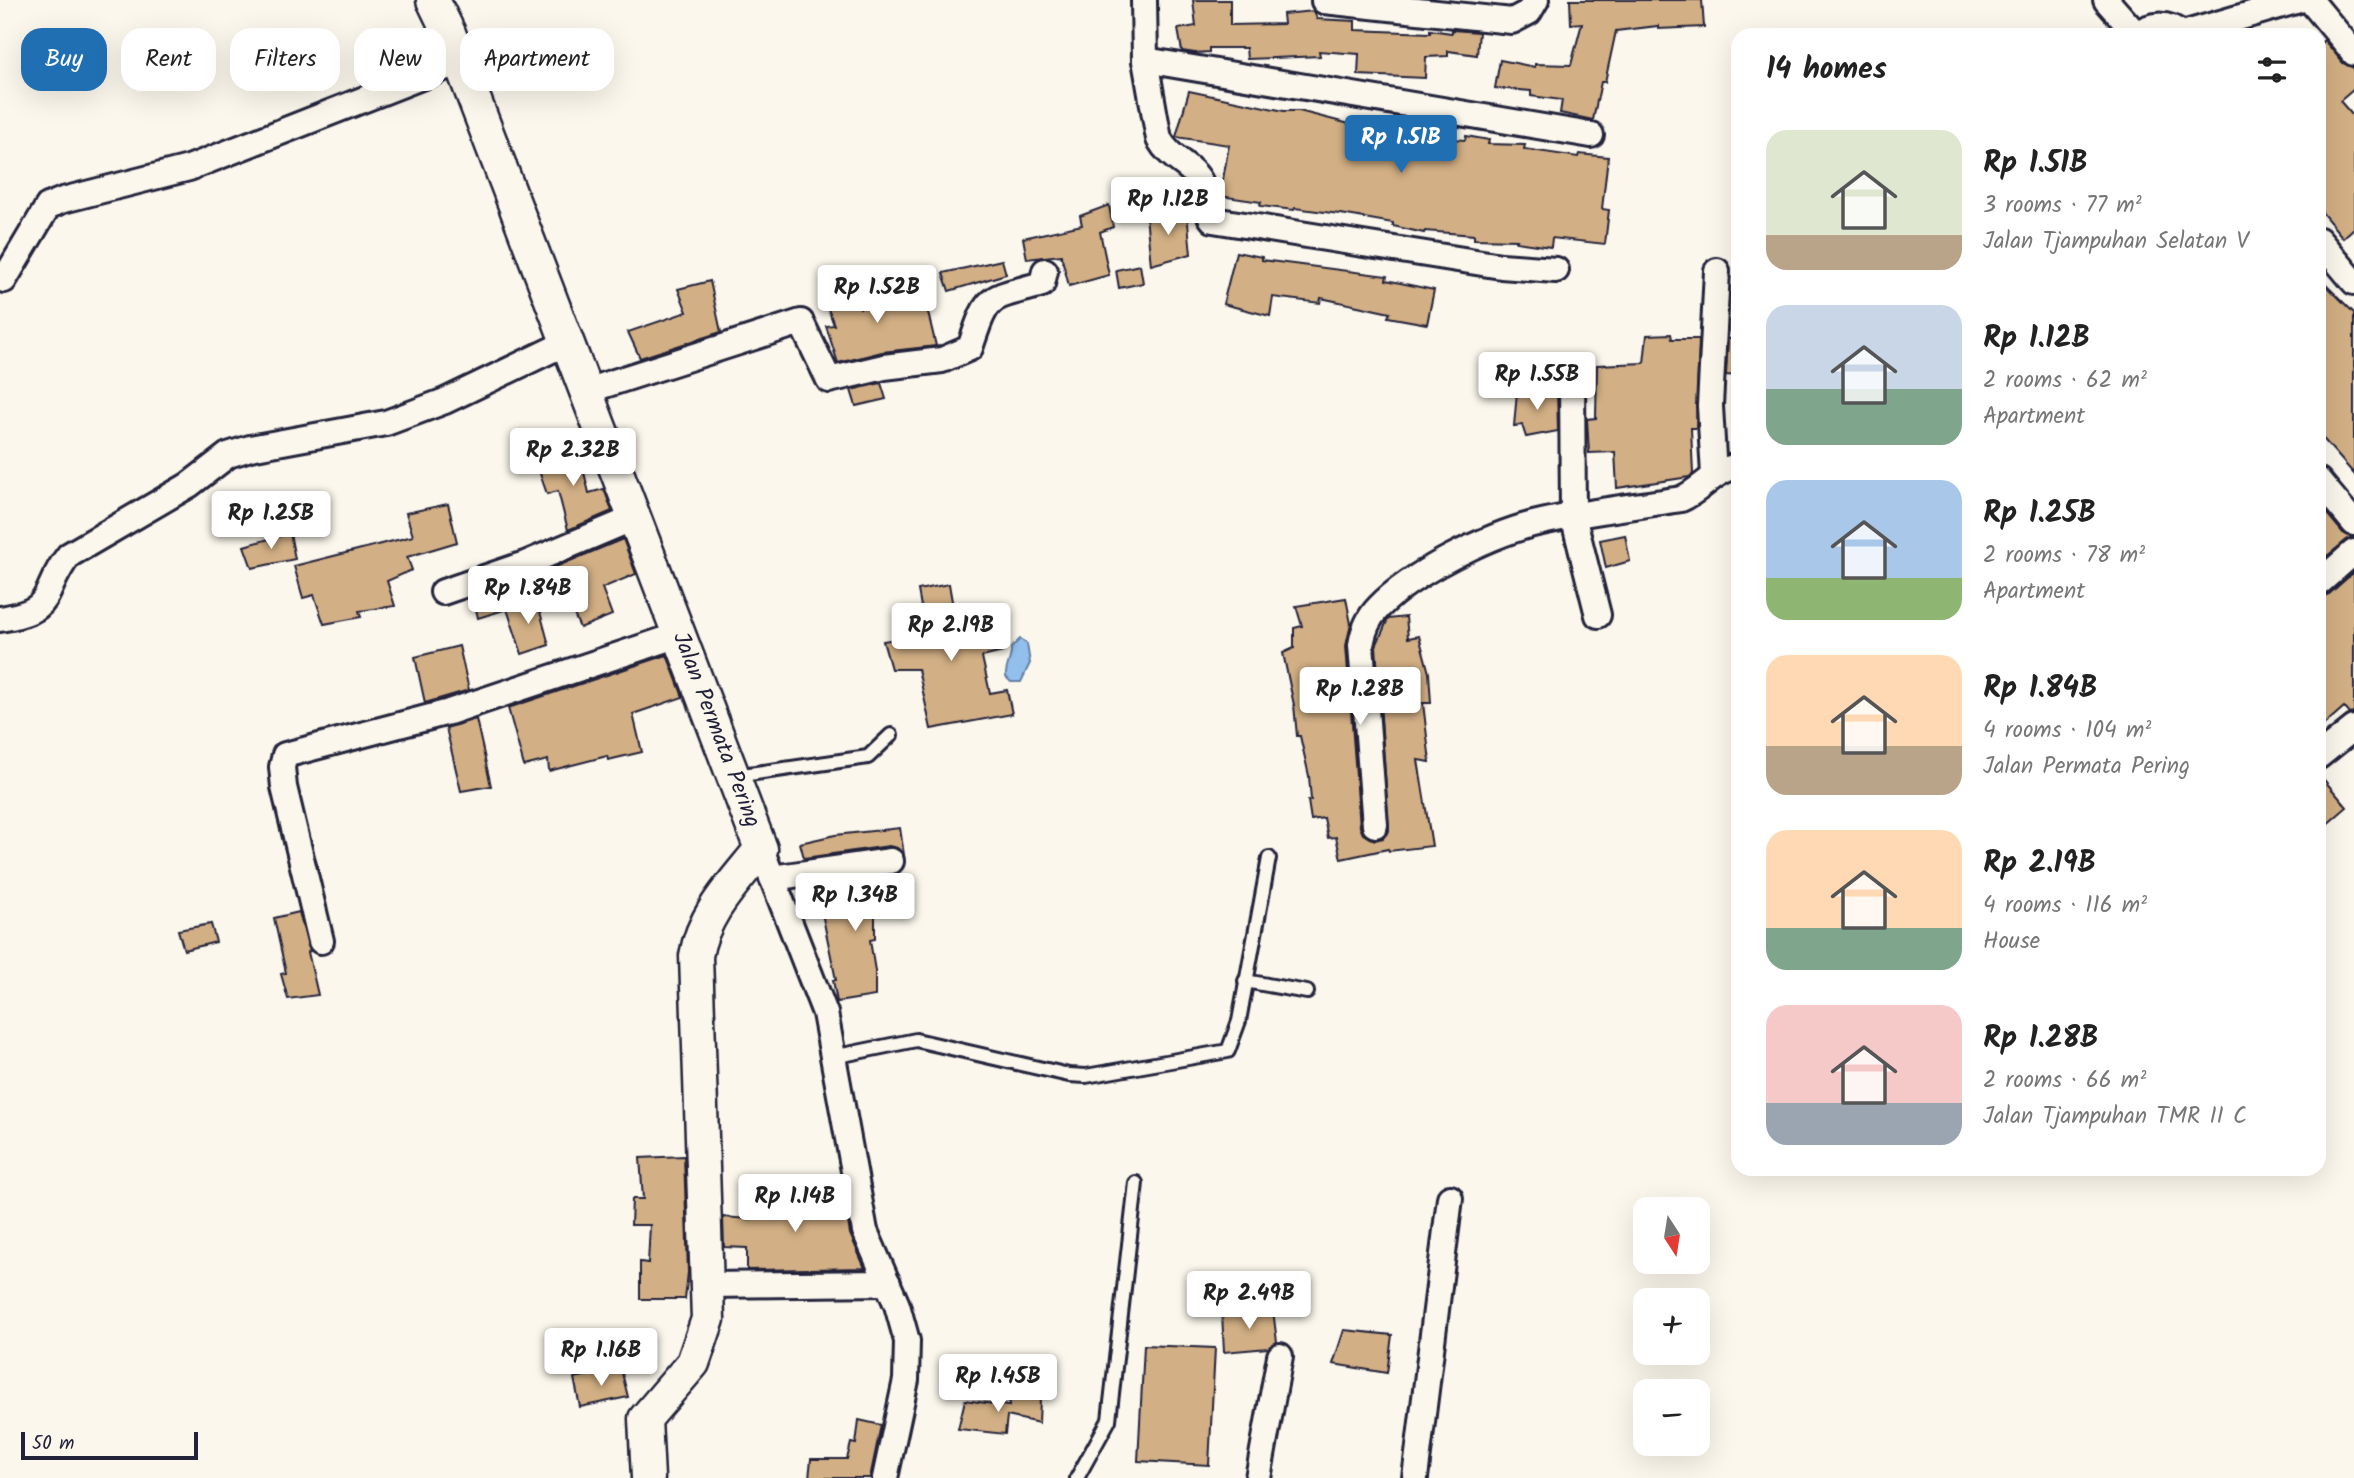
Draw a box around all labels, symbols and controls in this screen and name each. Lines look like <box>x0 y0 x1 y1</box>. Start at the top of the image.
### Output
chip: Buy <box>21 28 107 91</box>
chip: Rent <box>121 28 216 91</box>
chip: Filters <box>230 28 340 91</box>
chip: New <box>354 28 446 91</box>
chip: Apartment <box>460 28 614 91</box>
text: 14 homes <box>1766 46 1887 94</box>
icon: filters <box>2253 51 2291 89</box>
pin: Rp 1.51B <box>1329 116 1473 175</box>
text: Rp 1.51B <box>1361 120 1441 156</box>
text: Rp 1.51B <box>1983 140 2088 188</box>
icon: home <box>1822 158 1906 242</box>
pin: Rp 1.12B <box>1096 177 1240 237</box>
text: Rp 1.12B <box>1127 182 1209 218</box>
text: 3 rooms · 77 m² <box>1983 188 2142 224</box>
text: Jalan Tjampuhan Selatan V <box>1983 224 2249 260</box>
pin: Rp 1.52B <box>805 266 949 325</box>
text: Rp 1.52B <box>834 270 920 306</box>
text: Rp 1.12B <box>1983 315 2090 363</box>
icon: home <box>1822 333 1906 417</box>
pin: Rp 1.55B <box>1465 352 1609 412</box>
text: Rp 1.55B <box>1494 357 1580 393</box>
text: 2 rooms · 62 m² <box>1983 363 2147 399</box>
text: Apartment <box>1983 399 2085 435</box>
pin: Rp 2.32B <box>501 428 645 488</box>
text: Rp 2.32B <box>526 433 620 469</box>
text: Rp 1.25B <box>1983 490 2096 538</box>
pin: Rp 1.25B <box>199 491 343 551</box>
text: Rp 1.25B <box>228 496 314 532</box>
icon: home <box>1822 508 1906 592</box>
text: 2 rooms · 78 m² <box>1983 538 2145 574</box>
pin: Rp 1.84B <box>456 566 600 626</box>
text: Rp 1.84B <box>484 571 572 607</box>
text: Apartment <box>1983 574 2085 610</box>
pin: Rp 2.19B <box>879 604 1023 663</box>
text: Rp 2.19B <box>908 608 994 644</box>
street label: Jalan Permata Pering <box>662 627 770 833</box>
text: Rp 1.84B <box>1983 665 2098 713</box>
pin: Rp 1.28B <box>1288 668 1432 727</box>
text: Rp 1.28B <box>1316 672 1404 708</box>
icon: home <box>1822 683 1906 767</box>
text: 4 rooms · 104 m² <box>1983 713 2151 749</box>
text: Jalan Permata Pering <box>1983 749 2190 785</box>
text: Rp 2.19B <box>1983 840 2096 888</box>
icon: home <box>1822 858 1906 942</box>
pin: Rp 1.34B <box>783 874 927 933</box>
text: Rp 1.34B <box>812 878 898 914</box>
text: 4 rooms · 116 m² <box>1983 888 2147 924</box>
text: House <box>1983 924 2040 960</box>
text: Rp 1.28B <box>1983 1015 2099 1063</box>
icon: home <box>1822 1033 1906 1117</box>
text: 2 rooms · 66 m² <box>1983 1063 2146 1099</box>
text: Jalan Tjampuhan TMR II C <box>1983 1099 2247 1135</box>
pin: Rp 1.14B <box>723 1174 867 1234</box>
text: Rp 1.14B <box>754 1179 836 1215</box>
north arrow <box>1633 1197 1710 1274</box>
map controls <box>1633 1197 1710 1456</box>
pin: Rp 2.49B <box>1177 1272 1321 1331</box>
text: Rp 2.49B <box>1203 1276 1295 1312</box>
button: + <box>1633 1288 1710 1365</box>
pin: Rp 1.16B <box>529 1328 673 1388</box>
text: Rp 1.16B <box>560 1333 642 1369</box>
pin: Rp 1.45B <box>926 1354 1070 1414</box>
text: Rp 1.45B <box>955 1359 1041 1395</box>
button: − <box>1633 1379 1710 1456</box>
scale bar <box>21 1429 198 1461</box>
text: 50 m <box>32 1429 74 1459</box>

